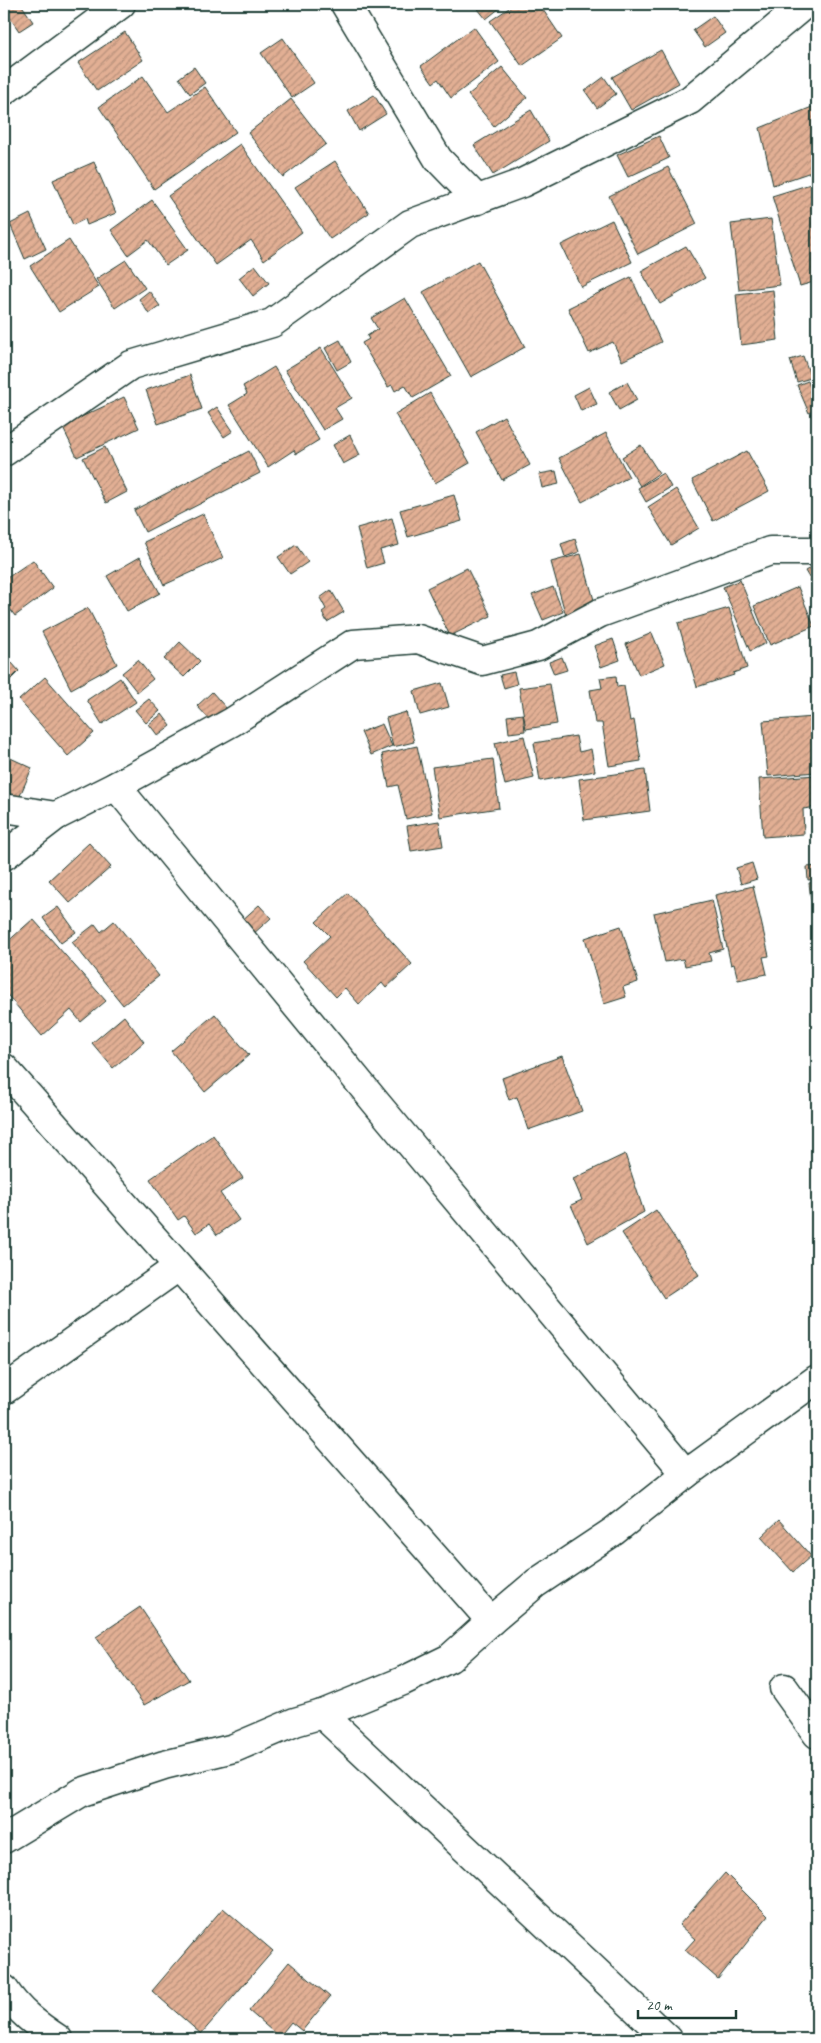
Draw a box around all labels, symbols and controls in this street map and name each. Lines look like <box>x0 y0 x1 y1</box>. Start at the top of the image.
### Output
scale bar <box>638 1988 736 2020</box>
text: 20 m <box>646 1996 673 2015</box>

